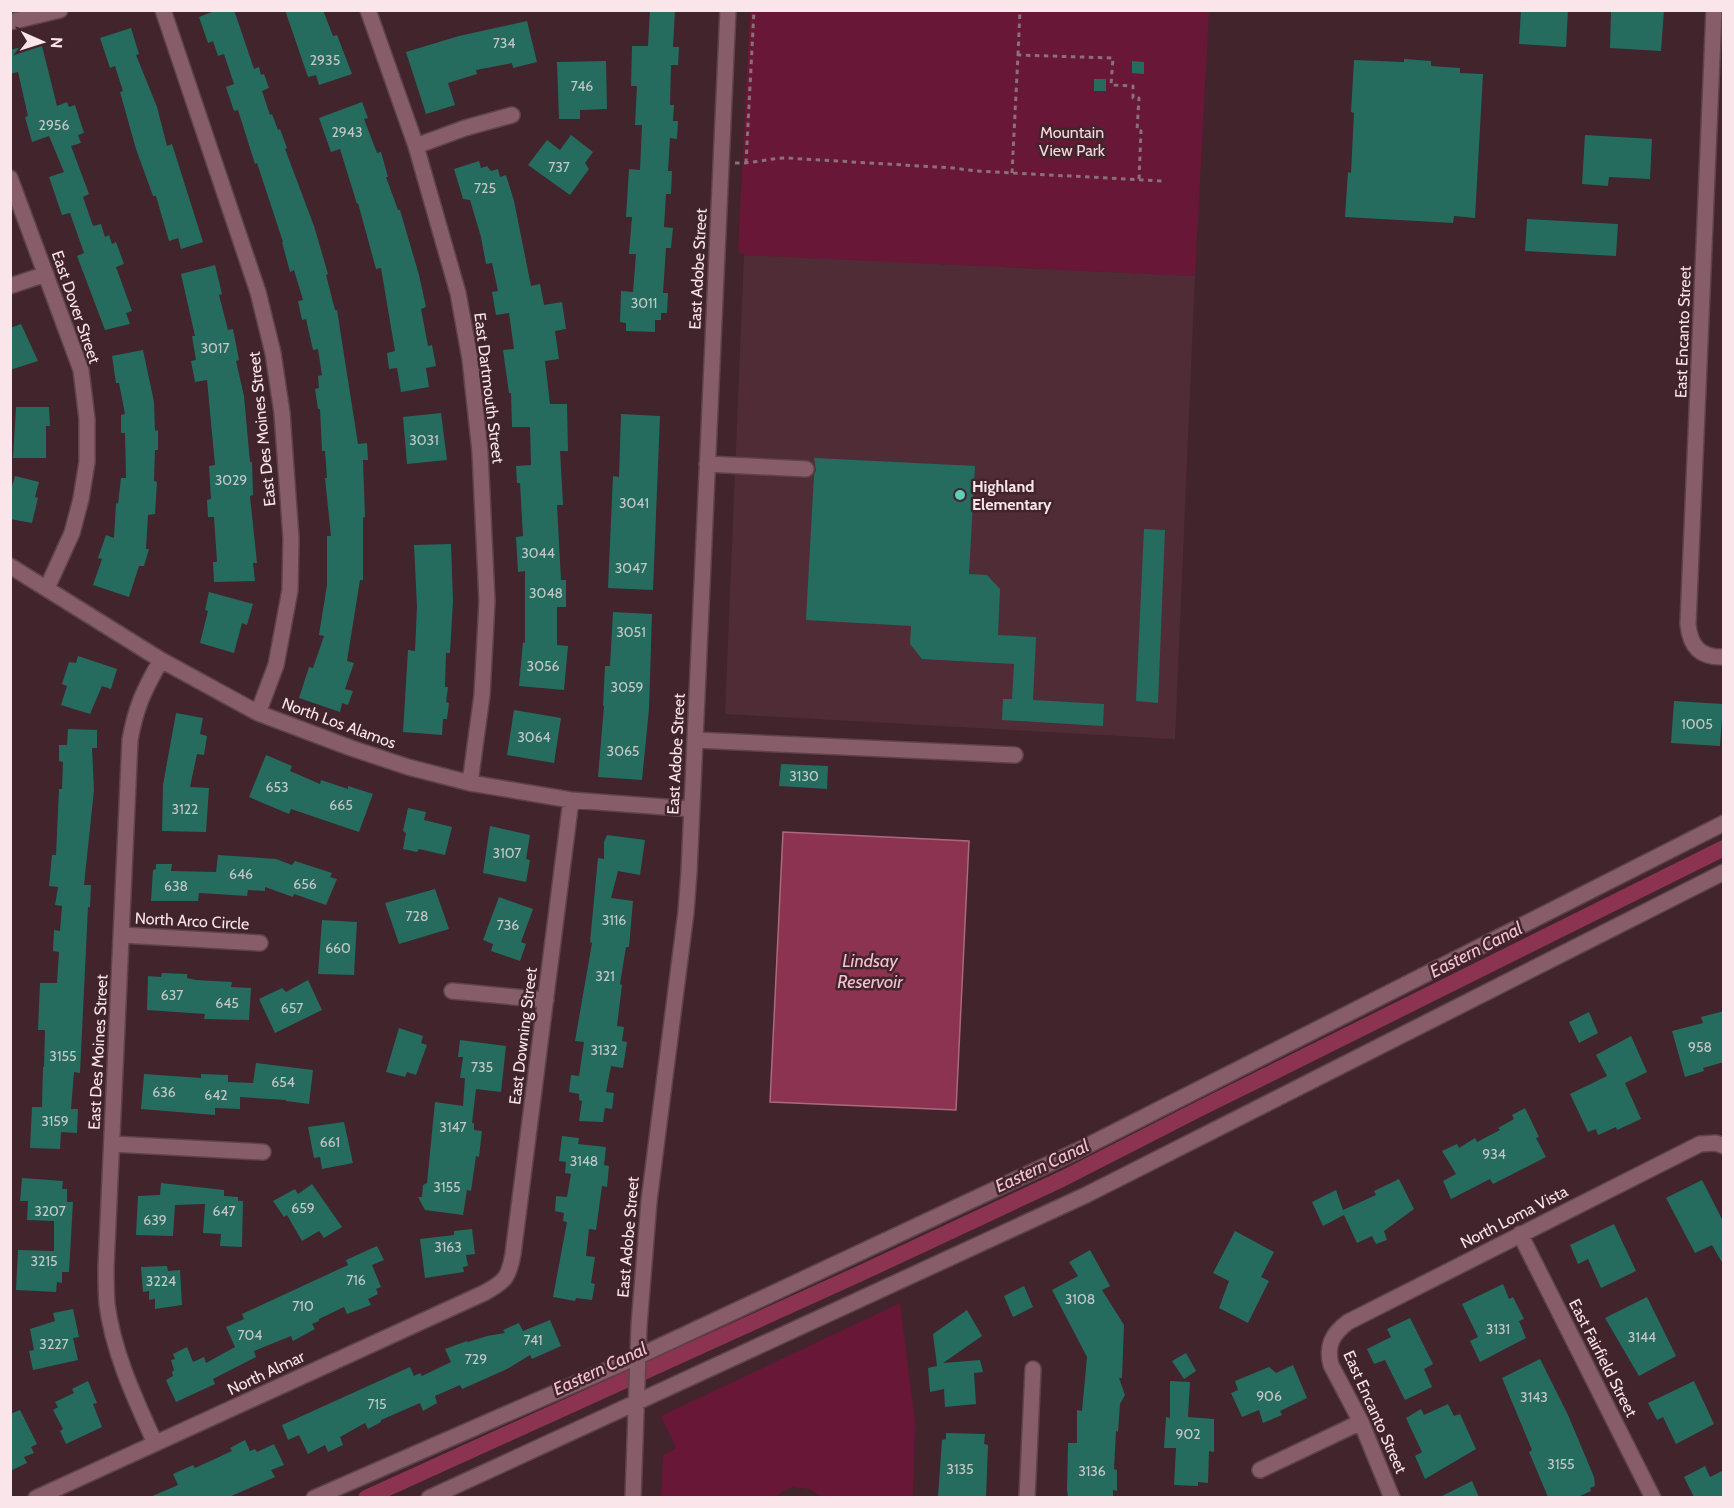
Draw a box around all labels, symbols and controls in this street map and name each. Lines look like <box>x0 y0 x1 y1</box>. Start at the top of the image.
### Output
north arrow <box>12 12 72 72</box>
house number: 734 <box>493 34 515 52</box>
text: N <box>47 37 66 49</box>
house number: 2935 <box>310 51 340 69</box>
house number: 746 <box>571 77 593 95</box>
house number: 2956 <box>39 116 69 134</box>
house number: 2943 <box>332 123 362 141</box>
park label: Mountain View Park <box>1039 123 1106 160</box>
house number: 737 <box>548 158 570 176</box>
house number: 725 <box>474 179 496 197</box>
street label: East Adobe Street <box>685 207 711 330</box>
street label: East Dover Street <box>48 248 104 366</box>
street label: East Encanto Street <box>1671 265 1695 399</box>
house number: 3011 <box>631 294 657 312</box>
street label: East Dartmouth Street <box>470 312 508 465</box>
house number: 3017 <box>201 339 229 357</box>
street label: East Des Moines Street <box>244 350 280 507</box>
house number: 3031 <box>409 431 439 449</box>
house number: 3029 <box>215 471 247 489</box>
place label: Highland Elementary <box>972 477 1052 514</box>
marker: Highland Elementary <box>953 488 967 502</box>
house number: 3041 <box>619 494 649 512</box>
house number: 3044 <box>521 544 555 562</box>
house number: 3047 <box>615 559 647 577</box>
house number: 3048 <box>529 584 563 602</box>
house number: 3051 <box>616 623 646 641</box>
house number: 3056 <box>527 657 559 675</box>
house number: 3059 <box>611 678 643 696</box>
street label: East Adobe Street <box>663 692 689 815</box>
street label: North Los Alamos <box>279 694 399 753</box>
house number: 1005 <box>1681 715 1713 733</box>
house number: 3064 <box>517 728 551 746</box>
house number: 3065 <box>607 742 639 760</box>
house number: 3130 <box>789 767 819 785</box>
house number: 653 <box>265 778 289 796</box>
house number: 665 <box>329 796 353 814</box>
house number: 3122 <box>172 800 198 818</box>
house number: 3107 <box>493 844 521 862</box>
house number: 646 <box>229 865 253 883</box>
house number: 656 <box>293 875 317 893</box>
house number: 638 <box>164 877 188 895</box>
house number: 728 <box>406 907 428 925</box>
street label: North Arco Circle <box>134 909 250 933</box>
house number: 3116 <box>602 911 626 929</box>
house number: 736 <box>497 916 519 934</box>
water label: Eastern Canal <box>1426 917 1527 983</box>
house number: 660 <box>325 939 351 957</box>
water label: Lindsay Reservoir <box>837 950 904 993</box>
street label: East Downing Street <box>505 966 541 1106</box>
house number: 321 <box>595 967 615 985</box>
street label: East Des Moines Street <box>84 973 112 1130</box>
house number: 637 <box>161 986 183 1004</box>
house number: 645 <box>215 994 239 1012</box>
house number: 657 <box>281 999 303 1017</box>
house number: 958 <box>1688 1038 1712 1056</box>
house number: 3132 <box>590 1041 618 1059</box>
house number: 3155 <box>49 1047 77 1065</box>
house number: 735 <box>471 1058 493 1076</box>
house number: 654 <box>271 1073 295 1091</box>
house number: 636 <box>152 1083 176 1101</box>
house number: 642 <box>204 1086 228 1104</box>
house number: 3159 <box>41 1112 69 1130</box>
house number: 3147 <box>439 1118 467 1136</box>
house number: 661 <box>320 1133 340 1151</box>
water label: Eastern Canal <box>992 1134 1093 1197</box>
house number: 934 <box>1482 1145 1506 1163</box>
house number: 3148 <box>570 1152 598 1170</box>
street label: East Adobe Street <box>613 1175 643 1298</box>
house number: 3155 <box>433 1178 461 1196</box>
street label: North Loma Vista <box>1457 1182 1571 1252</box>
house number: 659 <box>291 1199 315 1217</box>
house number: 3207 <box>34 1202 66 1220</box>
house number: 647 <box>212 1202 236 1220</box>
house number: 639 <box>143 1211 167 1229</box>
house number: 3163 <box>434 1238 462 1256</box>
house number: 3215 <box>30 1252 58 1270</box>
house number: 716 <box>346 1271 366 1289</box>
house number: 3224 <box>146 1272 176 1290</box>
house number: 3108 <box>1065 1290 1095 1308</box>
street label: East Fairfield Street <box>1565 1296 1641 1421</box>
house number: 710 <box>292 1297 314 1315</box>
house number: 3131 <box>1486 1320 1510 1338</box>
house number: 704 <box>238 1326 262 1344</box>
house number: 3144 <box>1628 1328 1656 1346</box>
house number: 741 <box>523 1331 543 1349</box>
house number: 3227 <box>39 1335 69 1353</box>
water label: Eastern Canal <box>550 1337 651 1400</box>
street label: North Almar <box>224 1346 308 1399</box>
street label: East Encanto Street <box>1339 1348 1411 1477</box>
house number: 729 <box>465 1350 487 1368</box>
house number: 906 <box>1256 1387 1282 1405</box>
house number: 3143 <box>1520 1388 1548 1406</box>
house number: 715 <box>367 1395 387 1413</box>
house number: 902 <box>1175 1425 1201 1443</box>
house number: 3155 <box>1547 1455 1575 1473</box>
house number: 3135 <box>946 1460 974 1478</box>
house number: 3136 <box>1078 1462 1106 1480</box>

